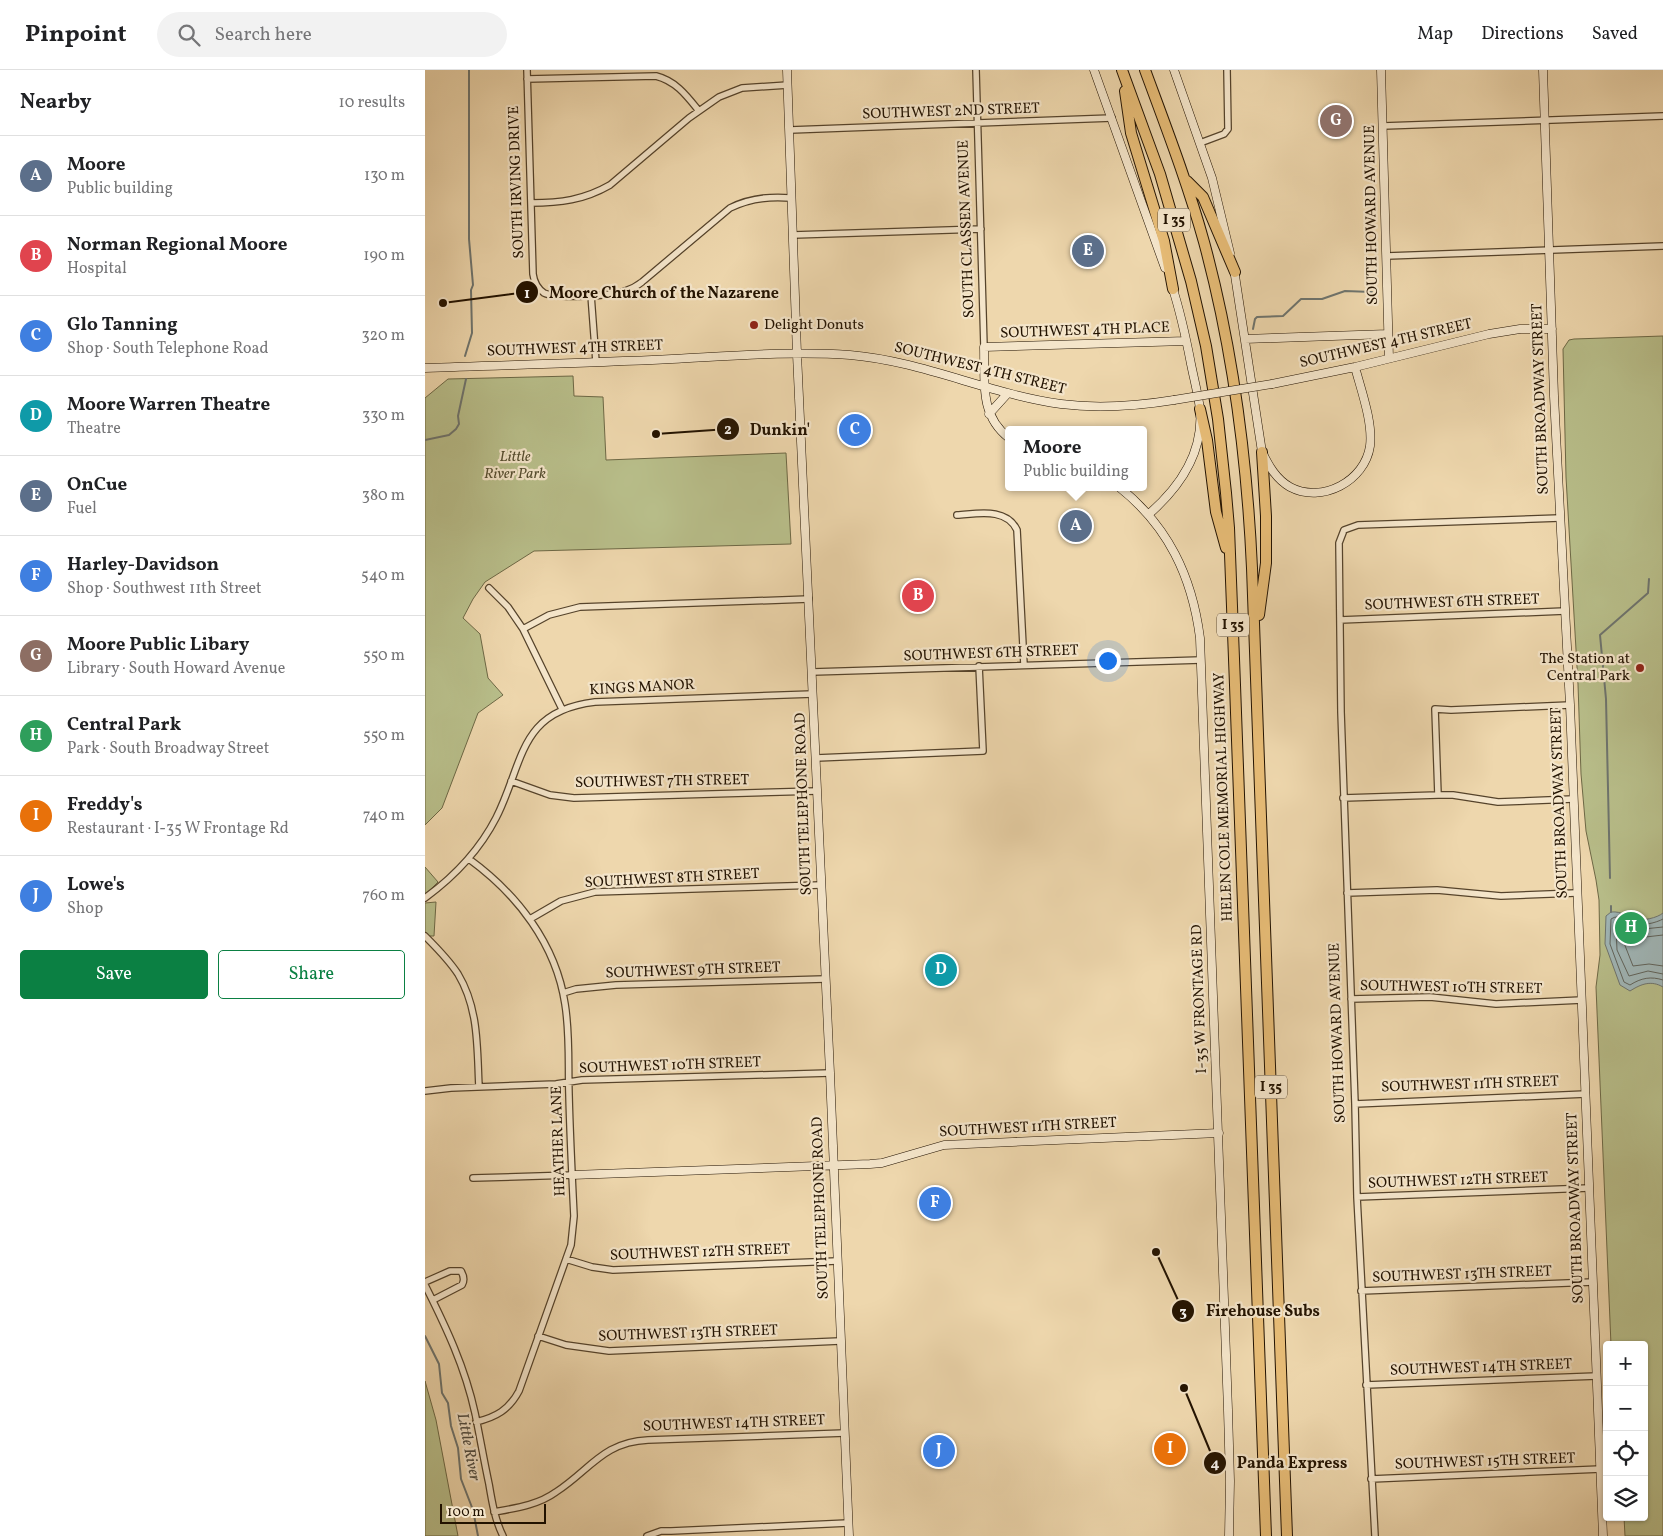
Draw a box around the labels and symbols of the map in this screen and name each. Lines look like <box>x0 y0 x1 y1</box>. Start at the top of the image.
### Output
street label: SOUTHWEST 2ND STREET <box>862 98 1041 126</box>
pin: G <box>1320 102 1352 140</box>
street label: SOUTH IRVING DRIVE <box>504 105 530 259</box>
street label: SOUTH HOWARD AVENUE <box>1360 125 1384 305</box>
street label: SOUTH CLASSEN AVENUE <box>953 139 981 319</box>
road number: I 35 <box>1158 208 1190 232</box>
pin: E <box>1072 232 1104 270</box>
callout: Moore Church of the Nazarene <box>515 277 789 308</box>
text: Moore Church of the Nazarene <box>549 283 779 305</box>
text: 1 <box>524 284 530 305</box>
street label: SOUTH BROADWAY STREET <box>1527 303 1555 495</box>
street label: SOUTHWEST 4TH STREET <box>1298 314 1475 374</box>
place label: Delight Donuts <box>764 315 864 336</box>
street label: SOUTHWEST 4TH PLACE <box>1000 318 1170 344</box>
marker: Delight Donuts <box>748 319 760 331</box>
street label: SOUTHWEST 4TH STREET <box>486 335 664 363</box>
street label: SOUTHWEST 4TH STREET <box>892 337 1068 401</box>
pin: C <box>839 411 871 449</box>
callout: Dunkin' <box>715 414 821 445</box>
text: 2 <box>724 420 732 441</box>
text: Dunkin' <box>750 420 810 442</box>
park label: Little River Park <box>484 447 546 485</box>
pin: A <box>1060 507 1092 545</box>
pin: B <box>902 577 934 615</box>
street label: SOUTHWEST 6TH STREET <box>1364 589 1540 617</box>
road number: I 35 <box>1217 614 1249 636</box>
street label: SOUTHWEST 6TH STREET <box>903 640 1079 668</box>
your location <box>1095 648 1121 674</box>
place label: The Station at Central Park <box>1539 649 1630 687</box>
marker: The Station at Central Park <box>1634 662 1646 674</box>
street label: HELEN COLE MEMORIAL HIGHWAY <box>1209 671 1239 922</box>
street label: KINGS MANOR <box>589 675 695 701</box>
street label: SOUTH BROADWAY STREET <box>1546 707 1574 899</box>
street label: SOUTH TELEPHONE ROAD <box>790 712 818 896</box>
street label: SOUTHWEST 7TH STREET <box>575 770 750 794</box>
street label: SOUTHWEST 8TH STREET <box>584 864 760 894</box>
pin: H <box>1615 909 1647 947</box>
street label: I-35 W FRONTAGE RD <box>1187 924 1213 1074</box>
street label: SOUTH HOWARD AVENUE <box>1324 943 1352 1123</box>
pin: D <box>925 951 957 989</box>
street label: SOUTHWEST 9TH STREET <box>605 957 781 985</box>
street label: SOUTHWEST 10TH STREET <box>1360 976 1543 1000</box>
street label: SOUTHWEST 10TH STREET <box>578 1052 762 1080</box>
street label: SOUTHWEST 11TH STREET <box>1381 1071 1560 1099</box>
road number: I 35 <box>1255 1076 1287 1098</box>
street label: HEATHER LANE <box>547 1085 571 1197</box>
street label: SOUTH BROADWAY STREET <box>1562 1112 1590 1304</box>
street label: SOUTHWEST 11TH STREET <box>939 1113 1118 1143</box>
street label: SOUTH TELEPHONE ROAD <box>807 1116 835 1300</box>
street label: SOUTHWEST 12TH STREET <box>1367 1167 1549 1195</box>
pin: F <box>919 1184 951 1222</box>
street label: SOUTHWEST 12TH STREET <box>609 1239 791 1267</box>
street label: SOUTHWEST 13TH STREET <box>1372 1261 1553 1289</box>
callout: Firehouse Subs <box>1171 1295 1330 1326</box>
text: Firehouse Subs <box>1206 1301 1320 1323</box>
text: 3 <box>1179 1302 1187 1323</box>
street label: SOUTHWEST 13TH STREET <box>598 1320 779 1348</box>
street label: SOUTHWEST 14TH STREET <box>1389 1354 1573 1382</box>
street label: SOUTHWEST 14TH STREET <box>642 1410 826 1438</box>
water label: Little River <box>451 1411 486 1484</box>
pin: I <box>1154 1430 1186 1468</box>
pin: J <box>923 1432 955 1470</box>
callout: Panda Express <box>1202 1447 1358 1478</box>
street label: SOUTHWEST 15TH STREET <box>1394 1448 1576 1476</box>
text: Panda Express <box>1237 1453 1347 1475</box>
text: 4 <box>1210 1454 1220 1475</box>
scale bar <box>440 1501 546 1524</box>

